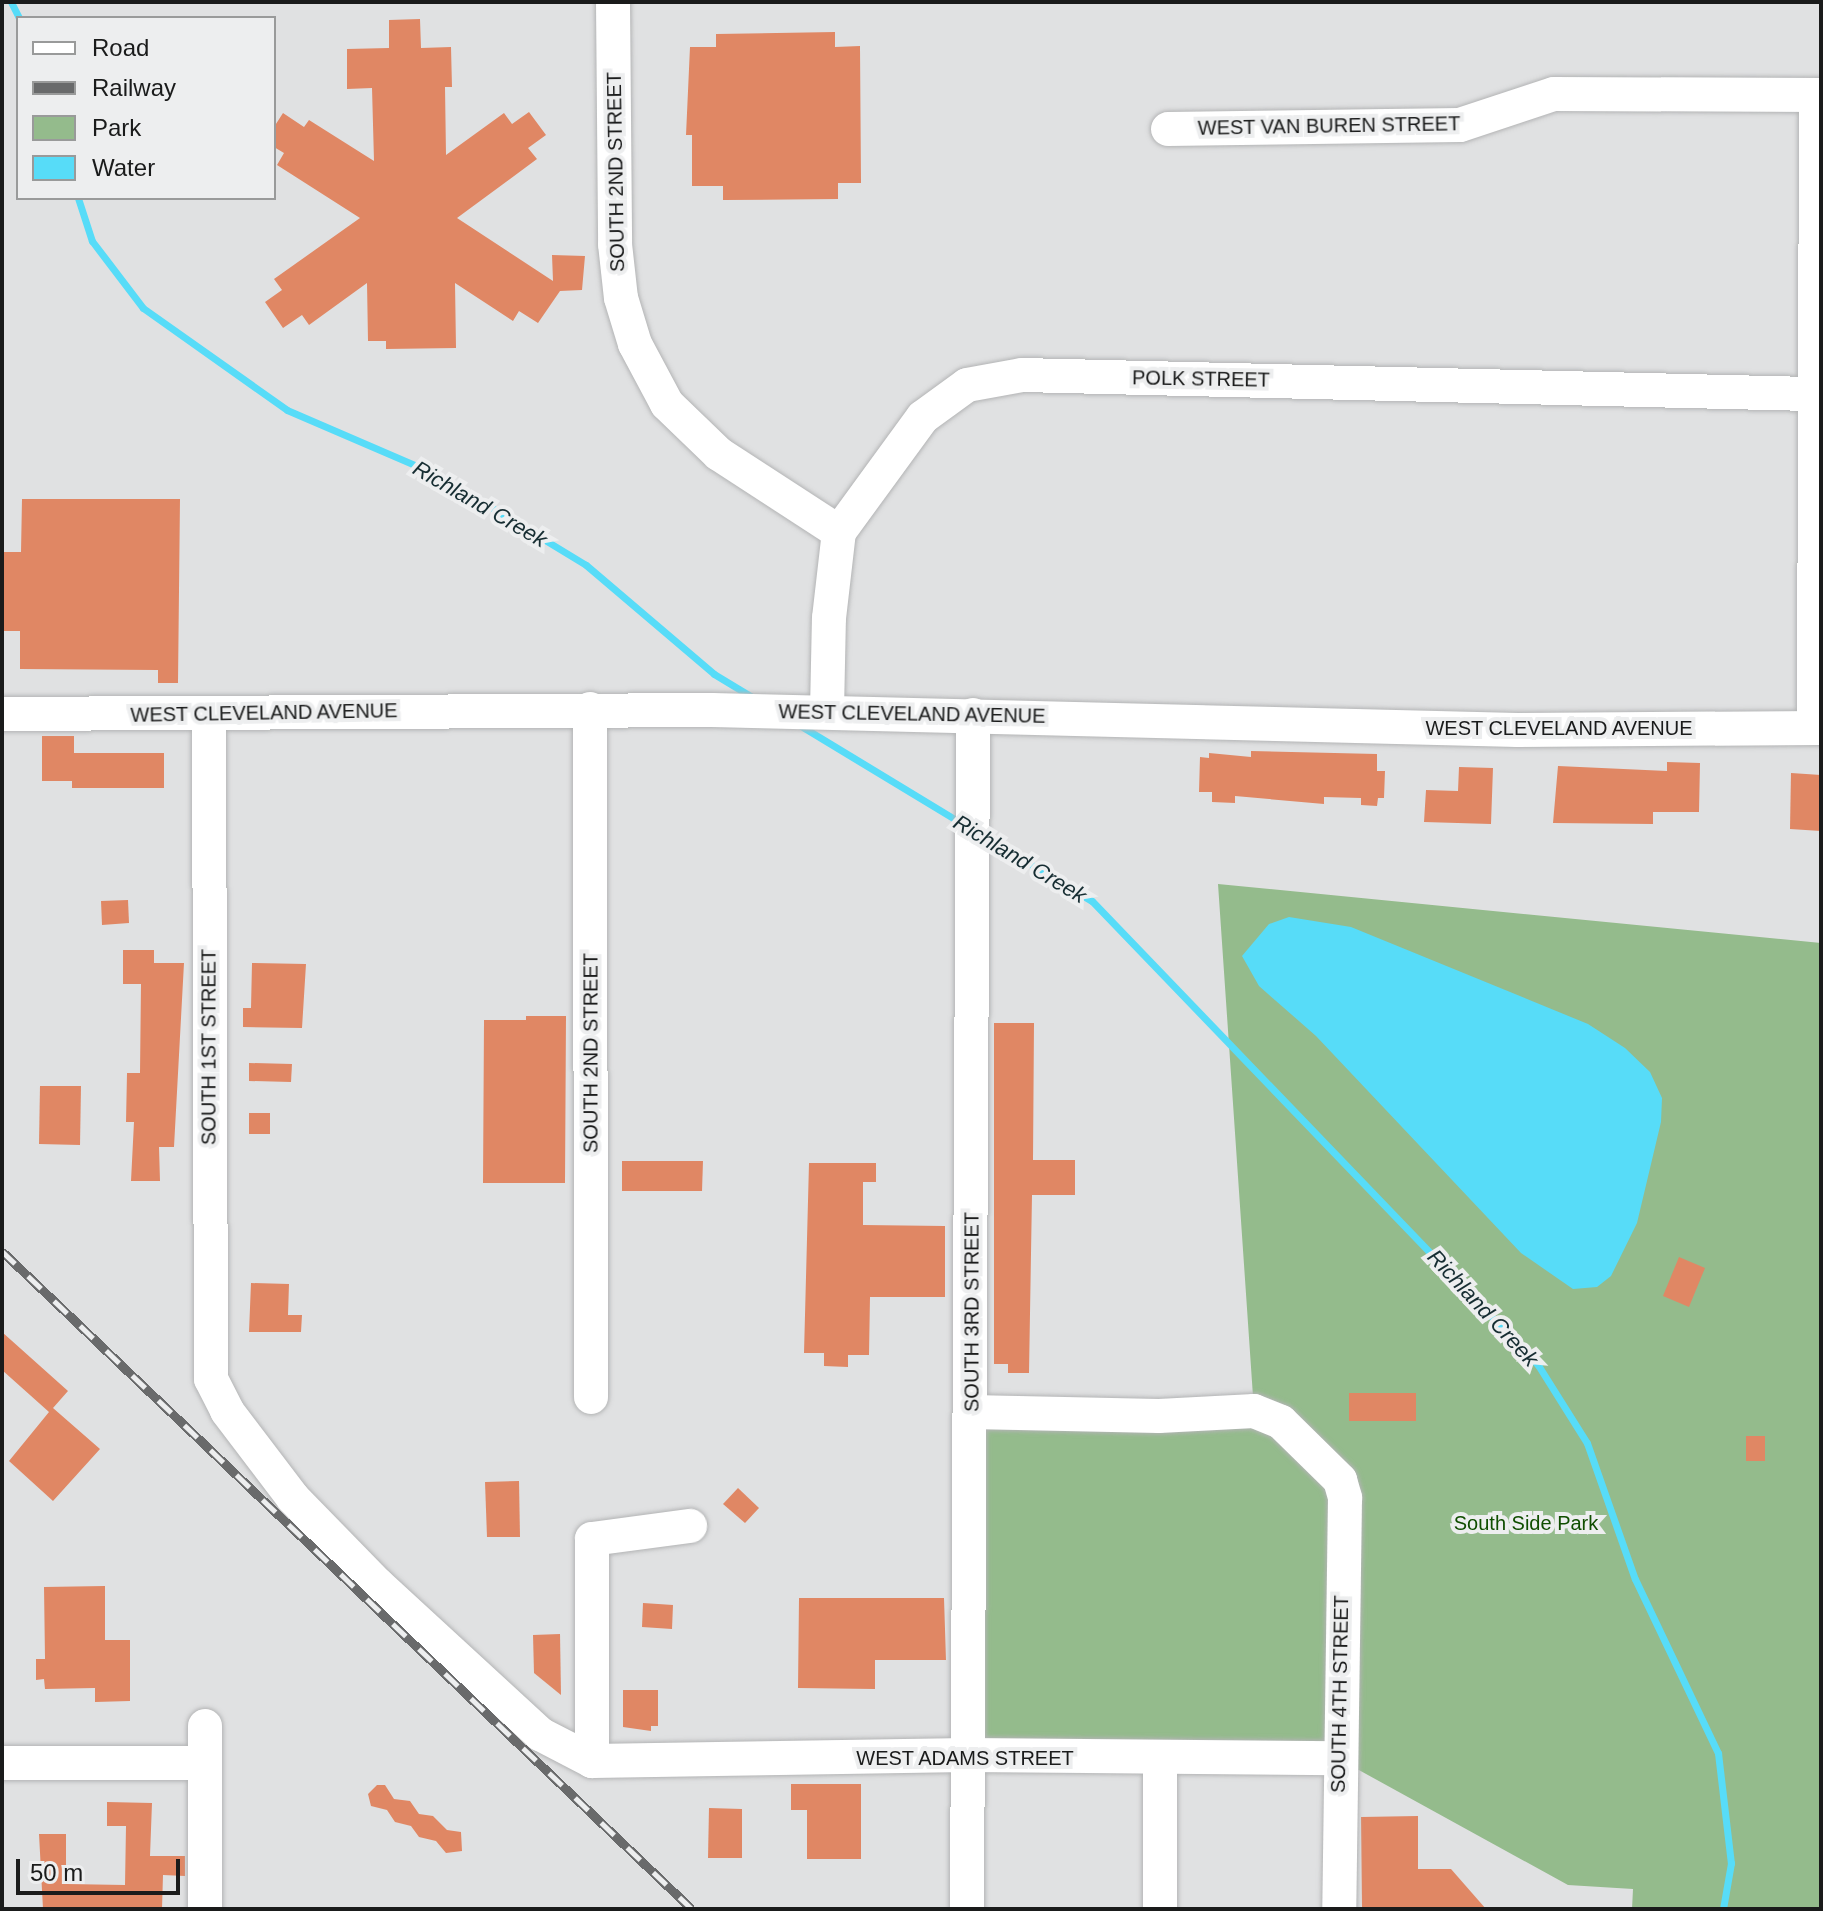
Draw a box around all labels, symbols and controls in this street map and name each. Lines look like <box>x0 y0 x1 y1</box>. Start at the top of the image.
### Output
legend <box>16 16 276 200</box>
text: Road <box>92 34 149 61</box>
street label: SOUTH 2ND STREET <box>602 72 630 272</box>
text: Railway <box>92 74 176 101</box>
street label: WEST VAN BUREN STREET <box>1197 112 1461 140</box>
text: Park <box>92 114 141 141</box>
text: Water <box>92 154 155 181</box>
street label: POLK STREET <box>1132 366 1270 392</box>
water label: Richland Creek <box>408 455 552 553</box>
street label: WEST CLEVELAND AVENUE <box>130 699 398 727</box>
street label: WEST CLEVELAND AVENUE <box>778 700 1046 728</box>
street label: WEST CLEVELAND AVENUE <box>1425 716 1693 740</box>
water label: Richland Creek <box>949 809 1091 909</box>
street label: SOUTH 1ST STREET <box>197 949 221 1145</box>
street label: SOUTH 2ND STREET <box>579 953 603 1153</box>
street label: SOUTH 3RD STREET <box>960 1212 984 1412</box>
water label: Richland Creek <box>1422 1244 1544 1372</box>
park label: South Side Park <box>1454 1511 1598 1535</box>
street label: SOUTH 4TH STREET <box>1326 1595 1354 1793</box>
street label: WEST ADAMS STREET <box>856 1746 1074 1770</box>
scale bar <box>20 1843 184 1893</box>
text: 50 m <box>30 1859 83 1886</box>

